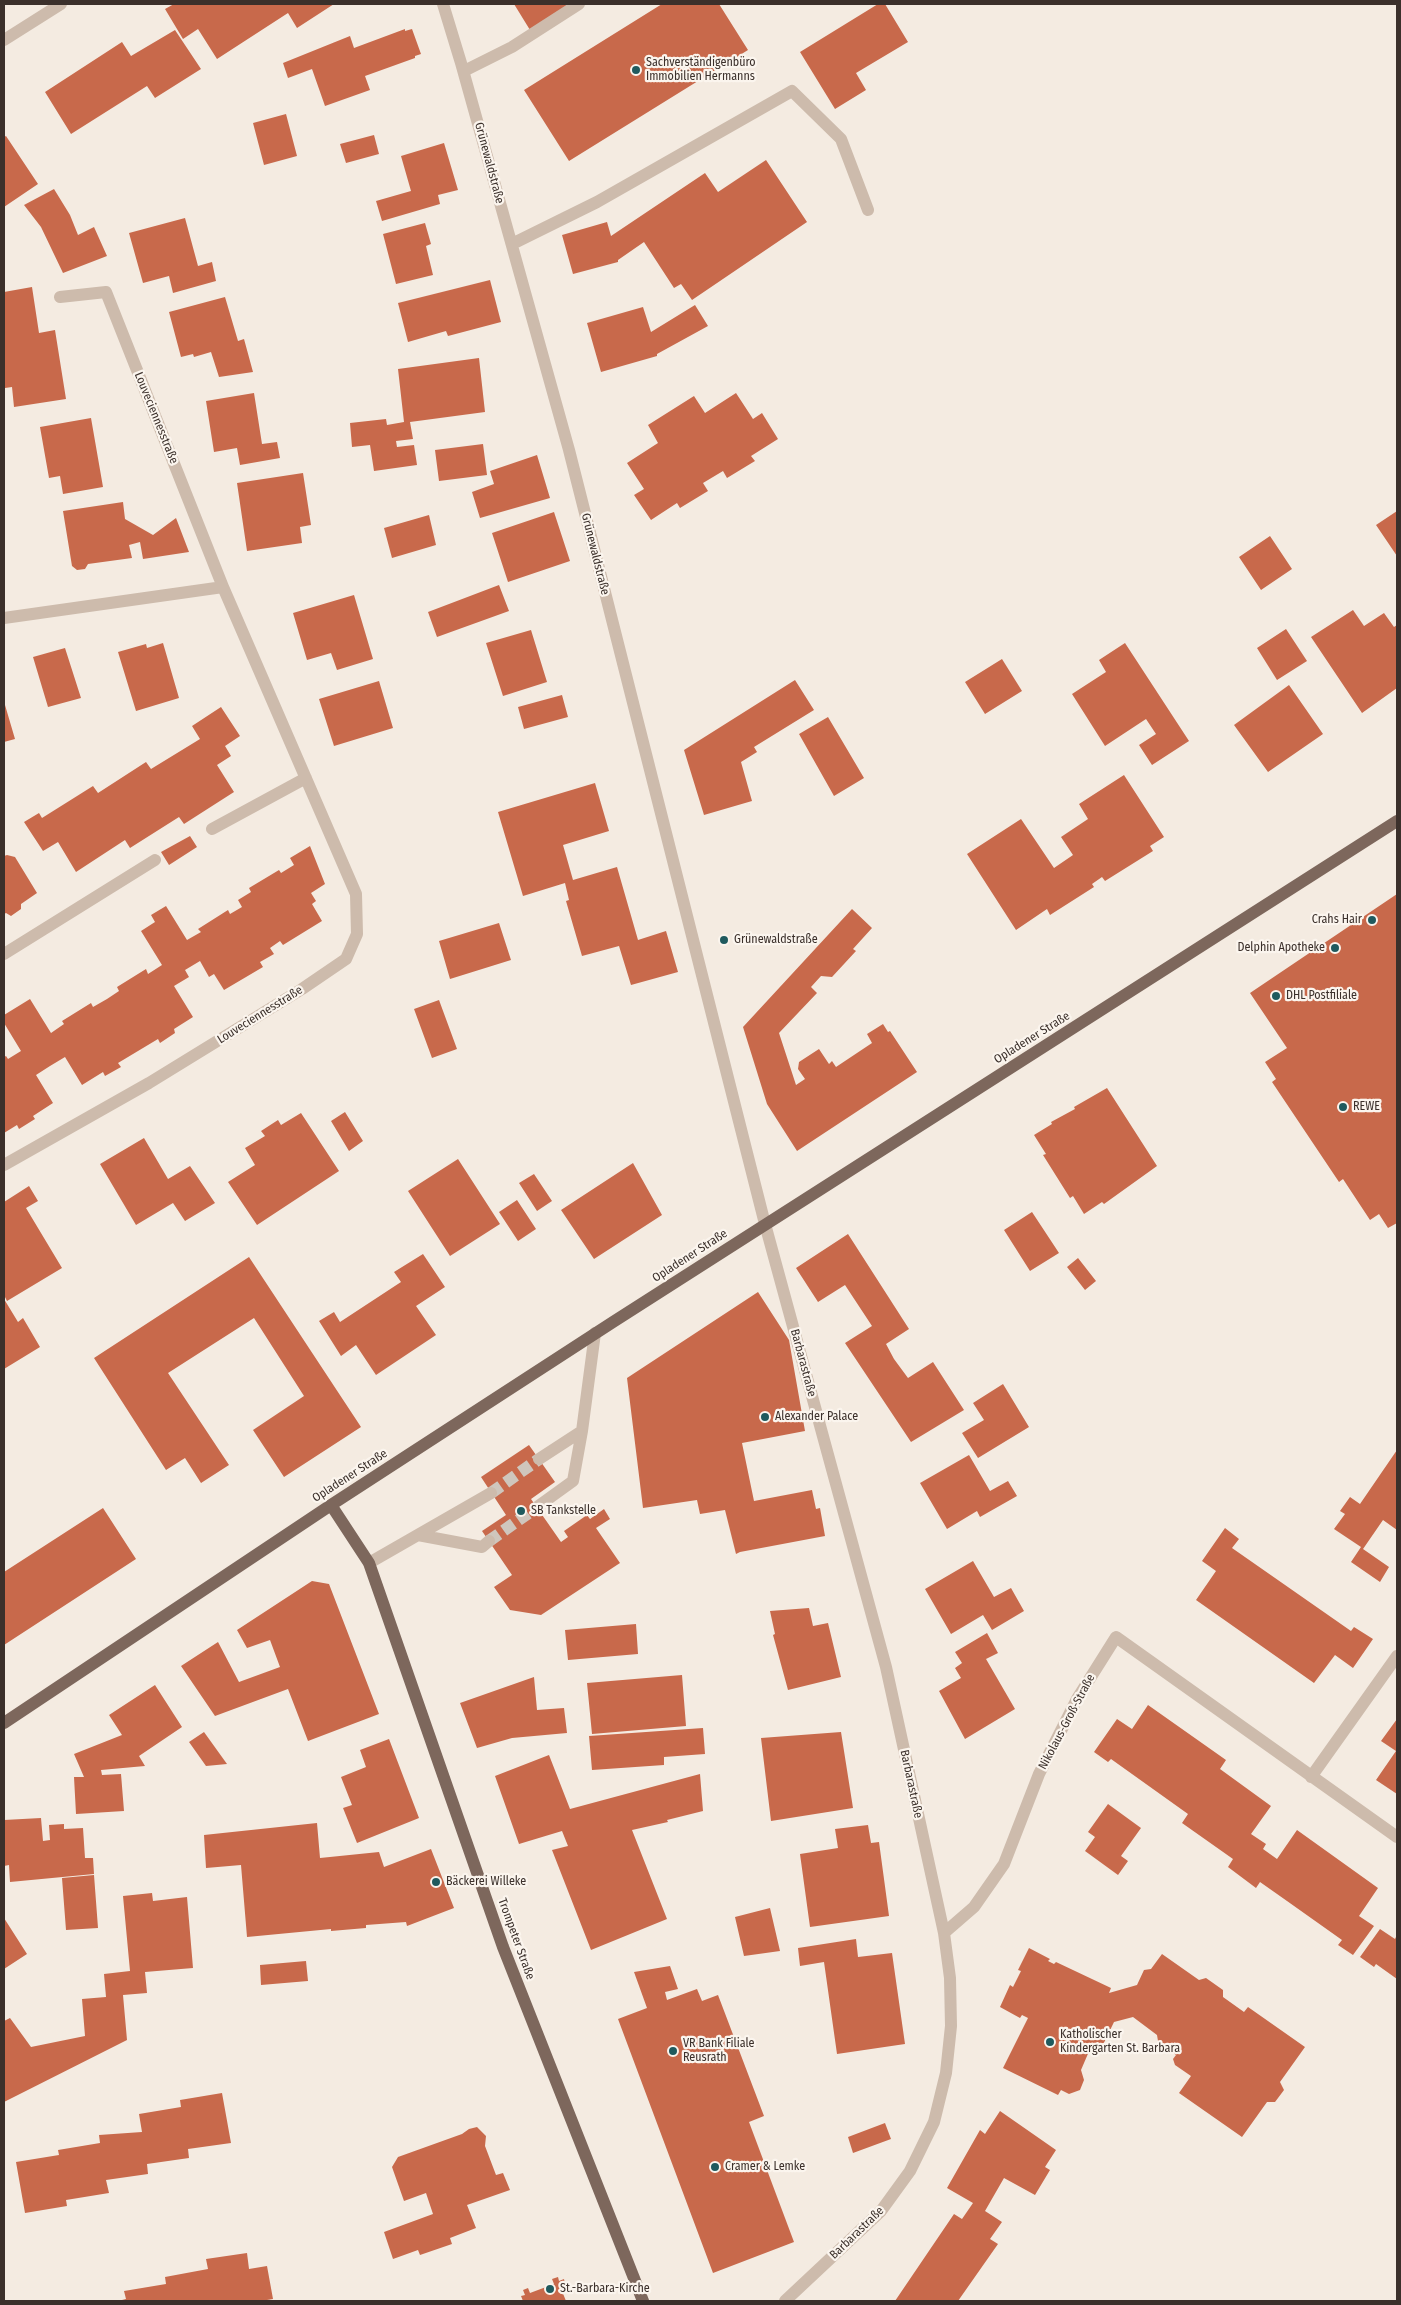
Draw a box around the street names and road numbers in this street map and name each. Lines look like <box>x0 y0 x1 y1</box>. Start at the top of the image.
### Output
street label: Grünewaldstraße <box>471 121 507 205</box>
street label: Louveciennesstraße <box>131 370 181 466</box>
street label: Grünewaldstraße <box>578 512 612 596</box>
street label: Louveciennesstraße <box>215 983 305 1047</box>
street label: Opladener Straße <box>992 1009 1072 1067</box>
street label: Opladener Straße <box>650 1226 730 1286</box>
street label: Barbarastraße <box>787 1328 819 1398</box>
street label: Opladener Straße <box>310 1446 390 1506</box>
street label: Nikolaus-Groß-Straße <box>1036 1672 1098 1772</box>
street label: Barbarastraße <box>897 1749 925 1819</box>
street label: Trompeter Straße <box>495 1896 537 1982</box>
street label: Barbarastraße <box>827 2204 887 2262</box>

